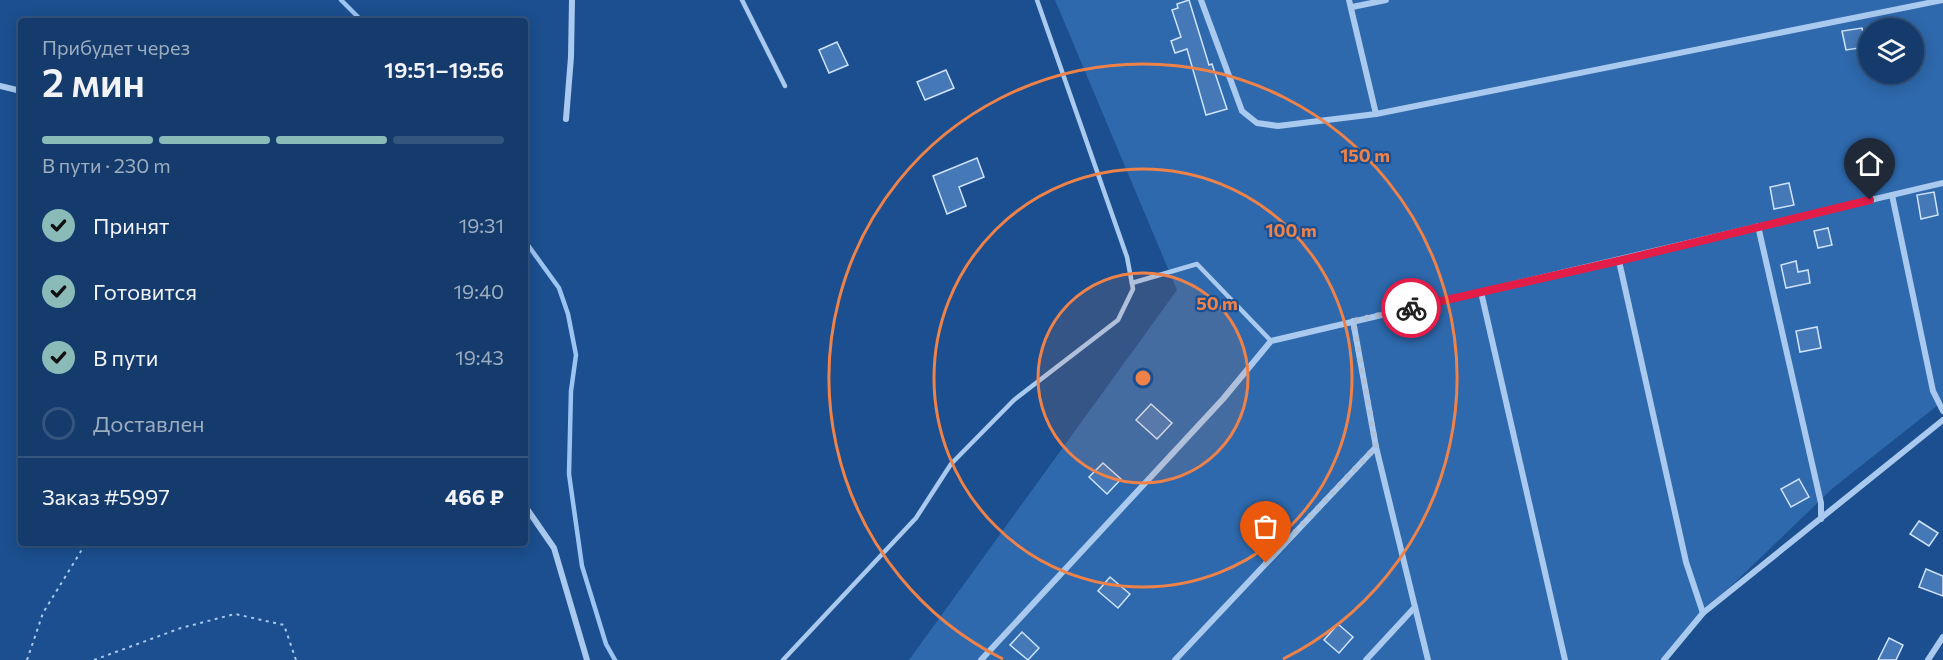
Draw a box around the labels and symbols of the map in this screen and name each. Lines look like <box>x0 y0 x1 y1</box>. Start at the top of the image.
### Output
pin <box>1844 138 1895 200</box>
text: 150 m <box>1340 144 1390 166</box>
text: 100 m <box>1265 219 1317 241</box>
courier <box>1381 278 1441 338</box>
text: 50 m <box>1196 292 1238 314</box>
centre of rings <box>1133 368 1153 388</box>
pin <box>1240 501 1291 563</box>

